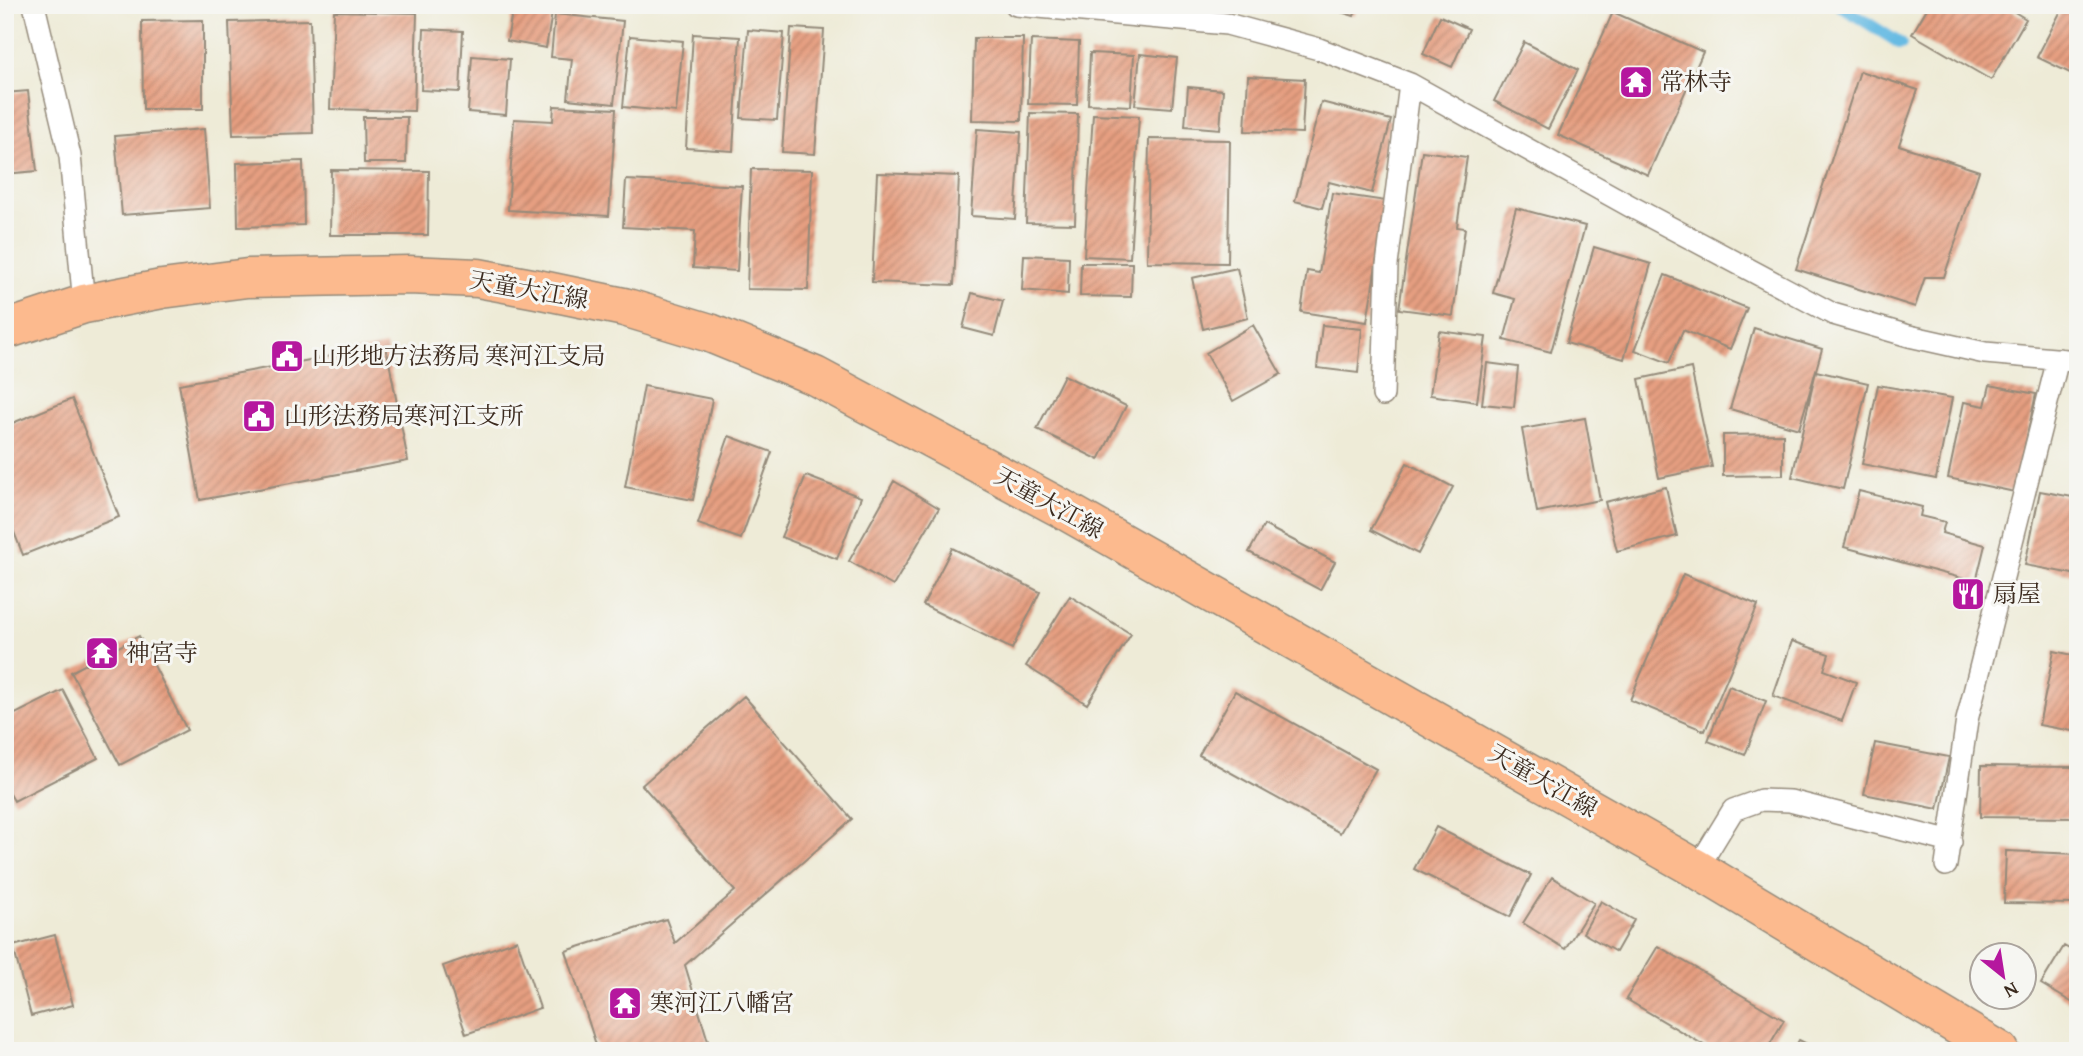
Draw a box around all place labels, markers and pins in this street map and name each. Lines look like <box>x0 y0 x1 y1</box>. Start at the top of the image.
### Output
temple icon: 常林寺 <box>1617 63 1655 101</box>
place label: 常林寺 <box>1660 64 1732 99</box>
public building icon: 山形地方法務局 寒河江支局 <box>268 337 306 375</box>
place label: 山形地方法務局 寒河江支局 <box>312 338 605 373</box>
public building icon: 山形法務局寒河江支所 <box>240 397 278 435</box>
place label: 山形法務局寒河江支所 <box>284 398 524 433</box>
restaurant icon: 扇屋 <box>1949 575 1987 613</box>
place label: 扇屋 <box>1993 576 2041 611</box>
temple icon: 神宮寺 <box>83 634 121 672</box>
place label: 神宮寺 <box>126 635 198 670</box>
temple icon: 寒河江八幡宮 <box>606 984 644 1022</box>
place label: 寒河江八幡宮 <box>650 985 794 1020</box>

